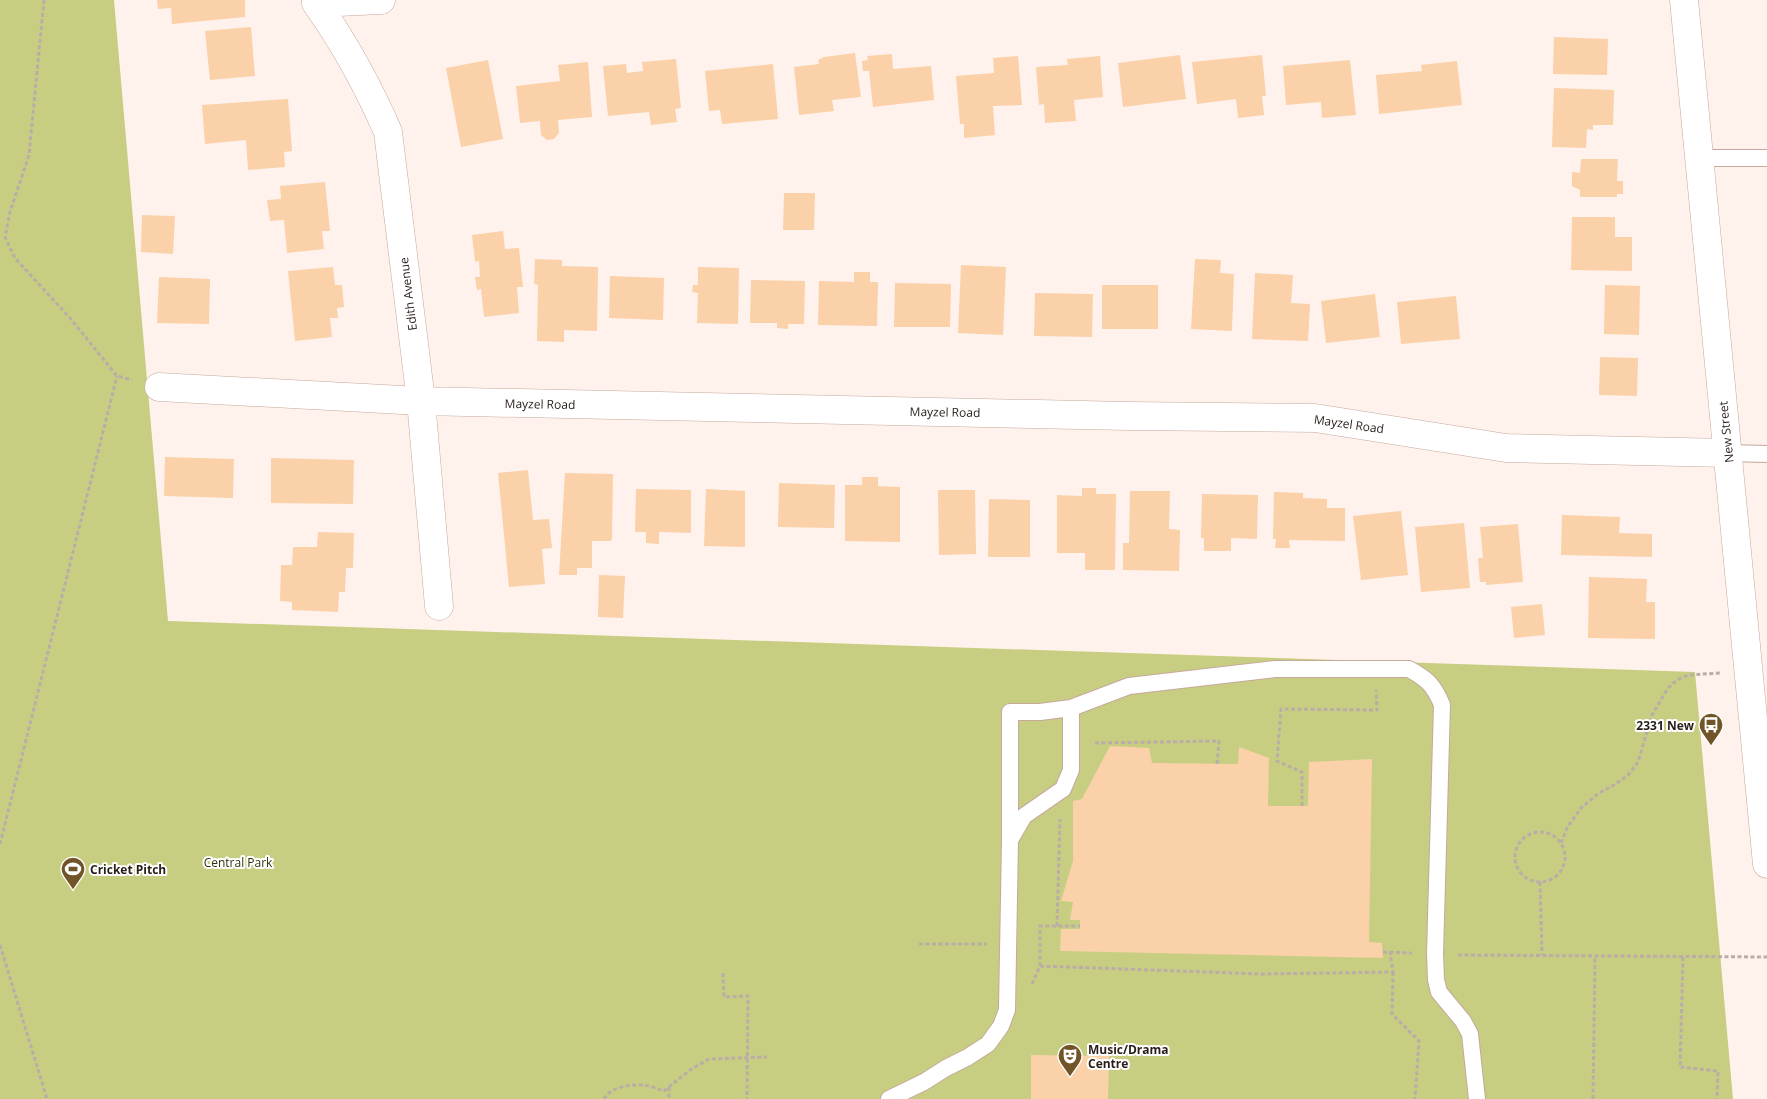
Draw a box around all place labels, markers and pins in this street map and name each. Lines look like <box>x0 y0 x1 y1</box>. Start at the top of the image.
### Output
bus stop icon: 2331 New <box>1698 712 1724 746</box>
place label: 2331 New <box>1636 717 1695 734</box>
sports icon: Cricket Pitch <box>60 856 86 890</box>
place label: Cricket Pitch <box>90 861 166 878</box>
place label: Music/Drama Centre <box>1088 1041 1169 1072</box>
theatre icon: Music/Drama Centre <box>1057 1043 1083 1077</box>

